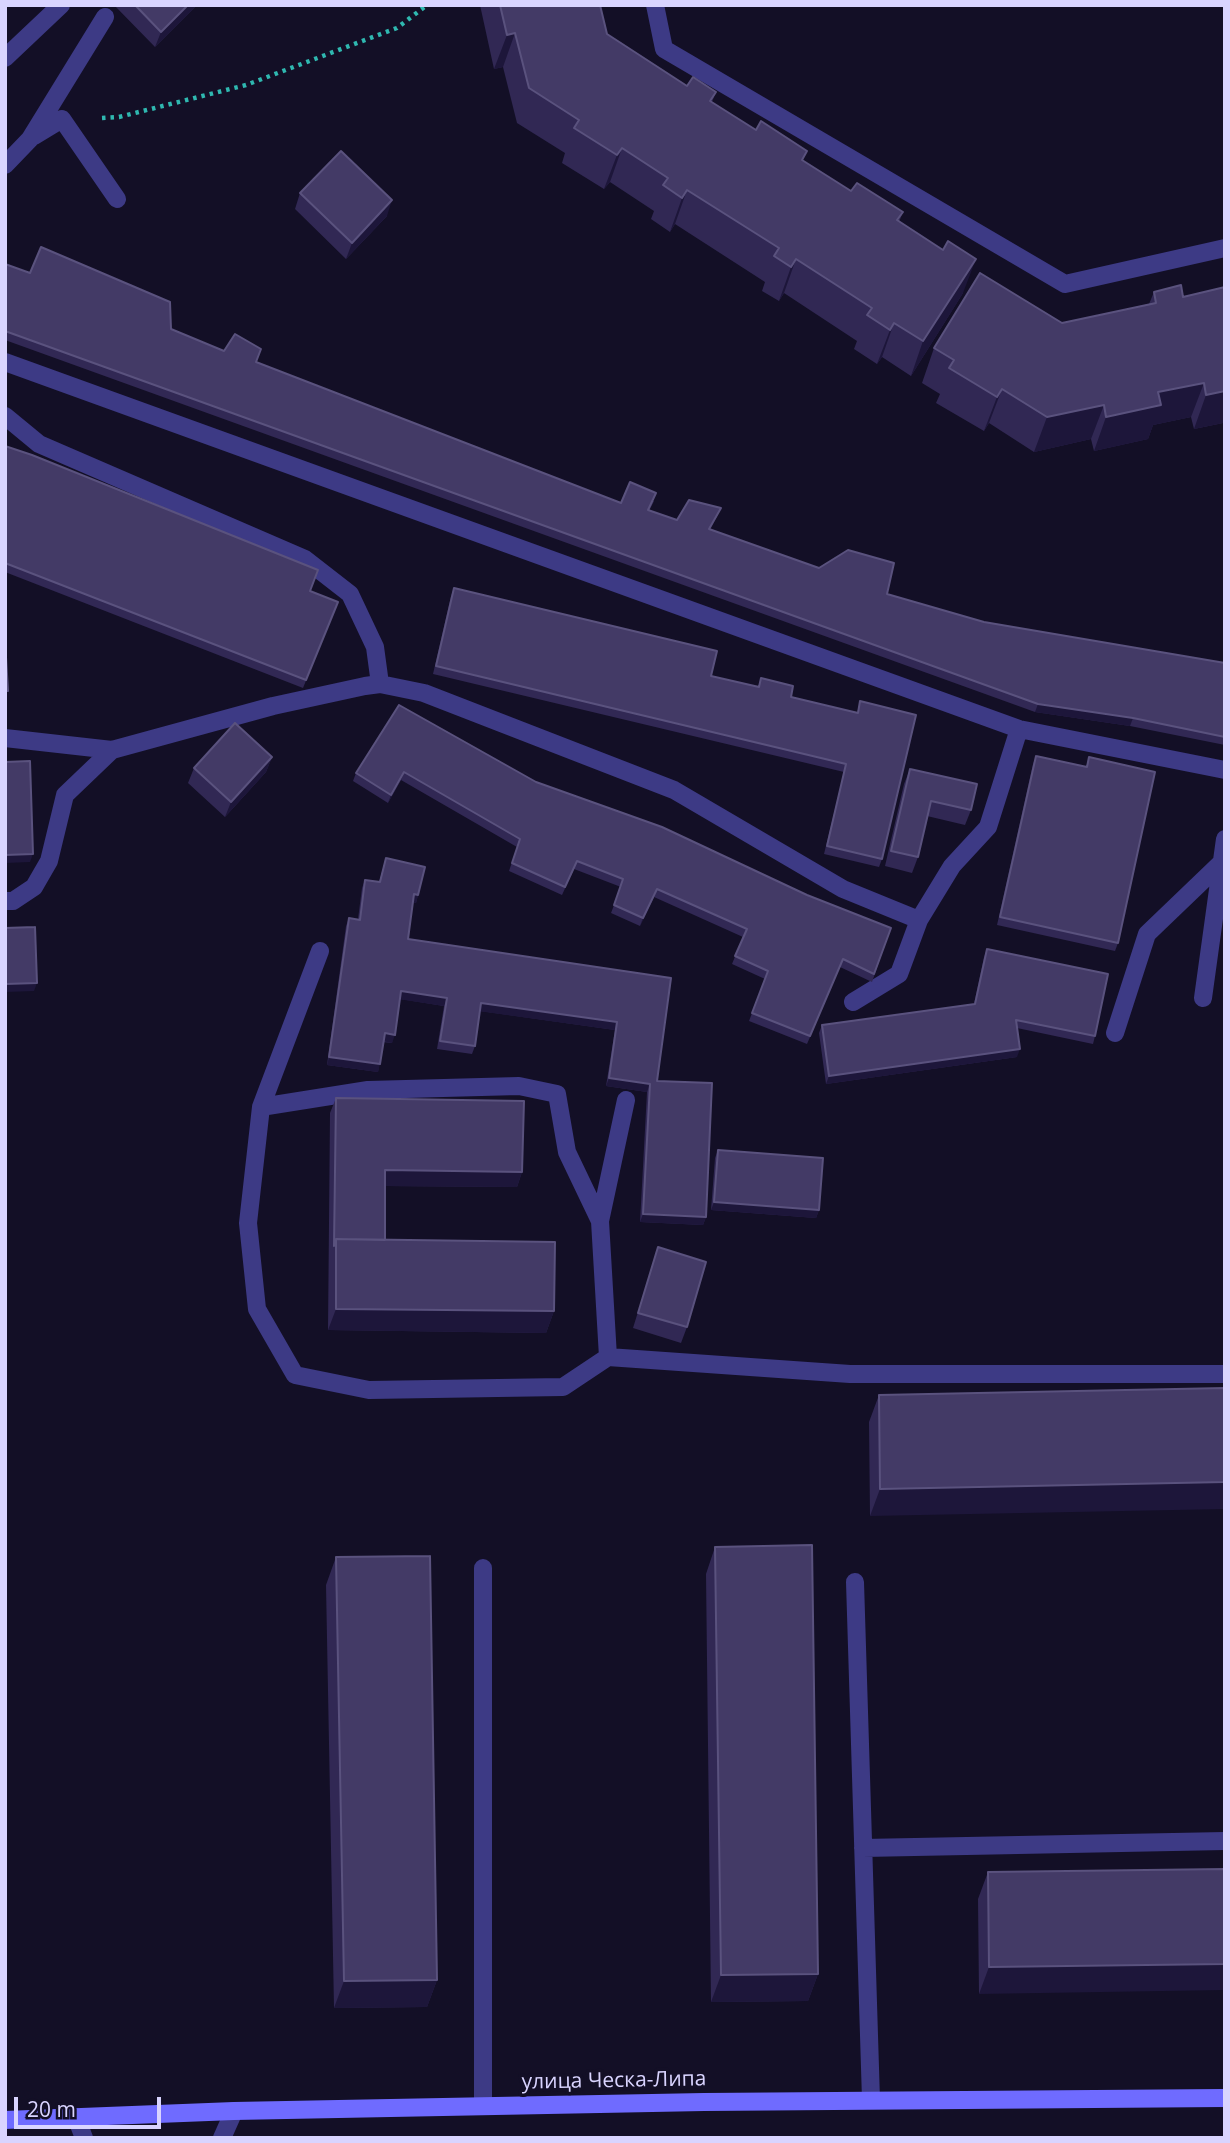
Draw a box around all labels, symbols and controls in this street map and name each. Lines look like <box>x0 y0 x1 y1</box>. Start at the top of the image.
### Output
street label: улица Ческа-Липа <box>521 2067 707 2095</box>
scale bar <box>18 2084 164 2128</box>
text: 20 m <box>27 2095 76 2123</box>

